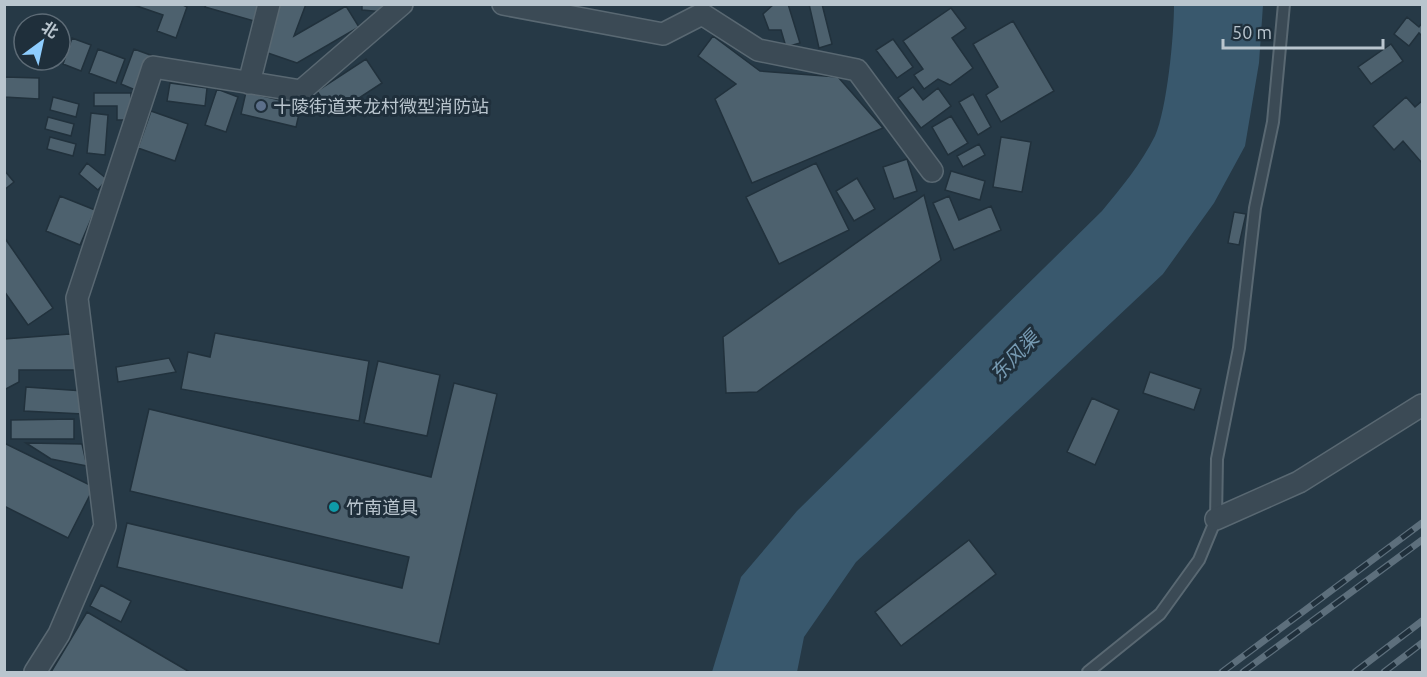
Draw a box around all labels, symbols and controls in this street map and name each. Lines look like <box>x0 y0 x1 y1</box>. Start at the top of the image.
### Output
north arrow <box>12 12 72 72</box>
scale bar <box>1223 12 1384 50</box>
text: 北 <box>39 18 62 41</box>
text: 50 m <box>1232 22 1272 42</box>
place label: 十陵街道来龙村微型消防站 <box>273 96 489 116</box>
marker: 十陵街道来龙村微型消防站 <box>254 99 268 113</box>
water label: 东风渠 <box>985 324 1045 386</box>
place label: 竹南道具 <box>346 497 418 517</box>
marker: 竹南道具 <box>327 500 341 514</box>

